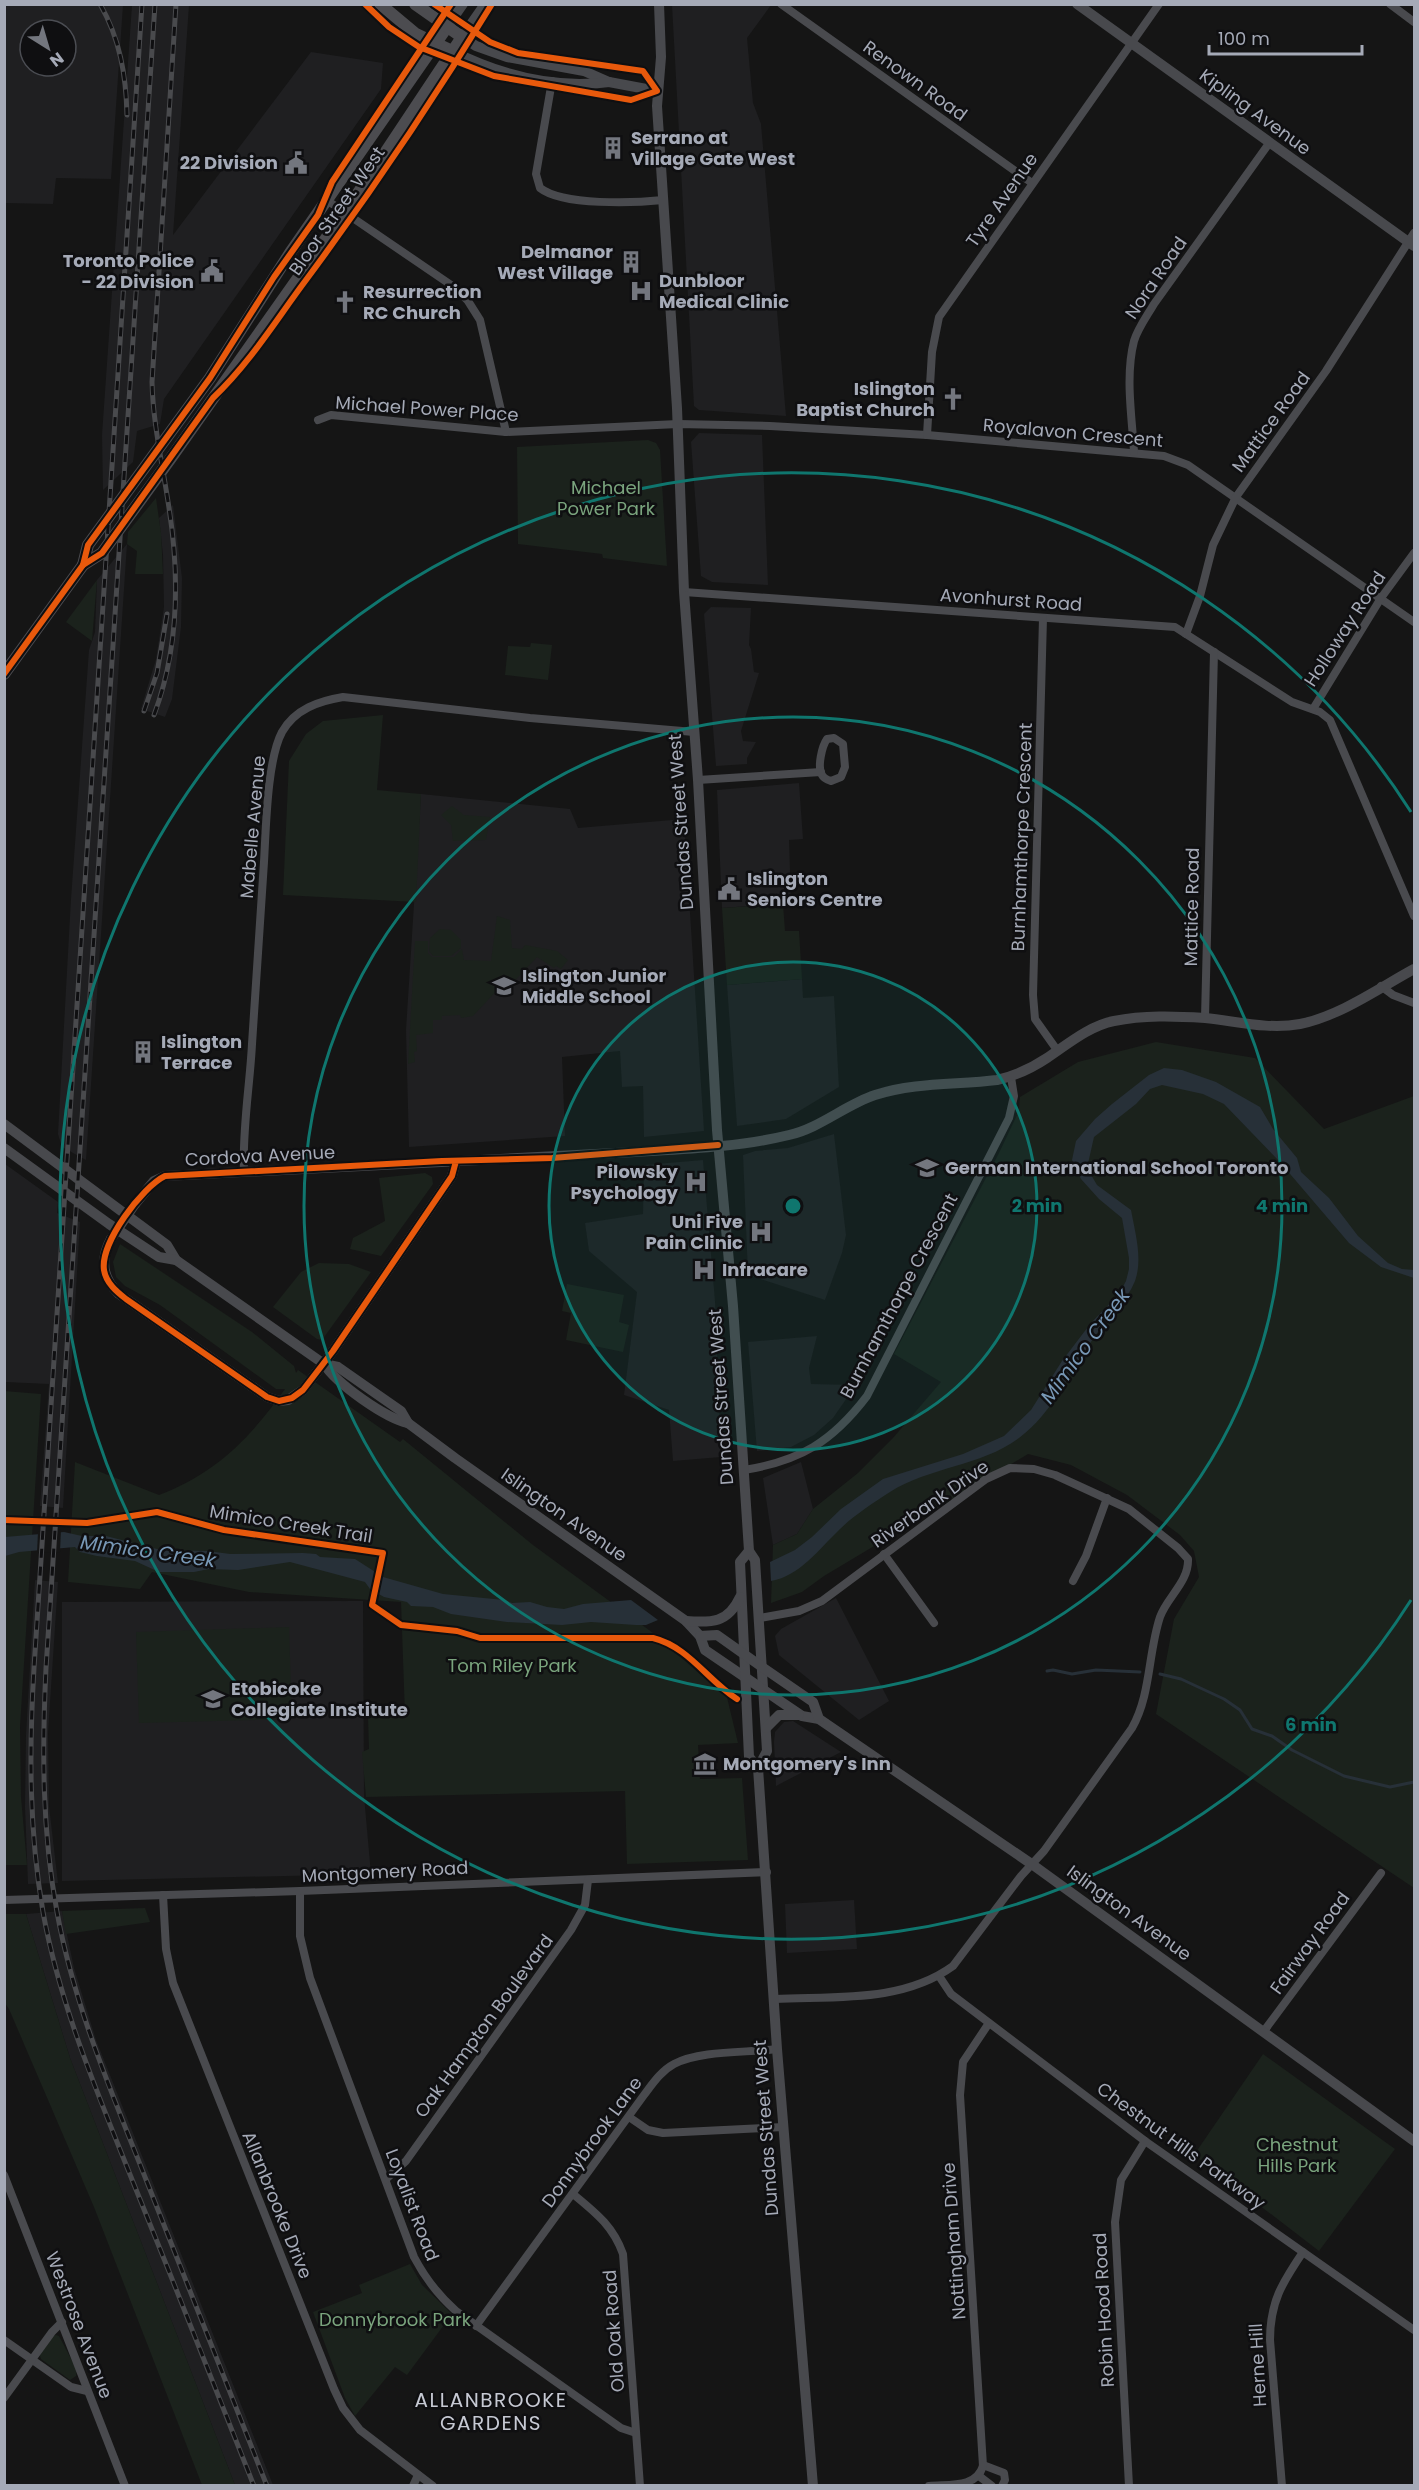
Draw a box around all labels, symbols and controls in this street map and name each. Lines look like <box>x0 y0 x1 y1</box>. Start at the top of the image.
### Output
north arrow <box>18 18 78 78</box>
scale bar <box>1209 18 1362 56</box>
text: 100 m <box>1218 26 1270 51</box>
street label: Renown Road <box>858 34 972 127</box>
text: N <box>45 47 68 72</box>
street label: Kipling Avenue <box>1194 63 1316 161</box>
place label: Serrano at Village Gate West <box>631 125 795 171</box>
building icon: Serrano at Village Gate West <box>600 135 626 161</box>
street label: Bloor Street West <box>283 141 390 280</box>
street label: Tyre Avenue <box>960 147 1043 252</box>
place label: 22 Division <box>180 150 278 175</box>
public building icon: 22 Division <box>283 150 309 176</box>
street label: Nora Road <box>1119 231 1192 324</box>
place label: Delmanor West Village <box>497 239 613 285</box>
place label: Toronto Police - 22 Division <box>63 248 194 294</box>
building icon: Delmanor West Village <box>618 249 644 275</box>
public building icon: Toronto Police - 22 Division <box>199 258 225 284</box>
place label: Dunbloor Medical Clinic <box>659 268 789 314</box>
hospital icon: Dunbloor Medical Clinic <box>628 278 654 304</box>
place label: Resurrection RC Church <box>363 279 482 325</box>
church icon: Resurrection RC Church <box>332 289 358 315</box>
street label: Mattice Road <box>1226 366 1316 477</box>
place label: Islington Baptist Church <box>796 376 935 422</box>
church icon: Islington Baptist Church <box>940 386 966 412</box>
street label: Michael Power Place <box>335 390 519 427</box>
street label: Royalavon Crescent <box>982 412 1164 453</box>
park label: Michael Power Park <box>557 475 656 521</box>
street label: Holloway Road <box>1298 566 1391 691</box>
street label: Avonhurst Road <box>939 582 1083 617</box>
street label: Burnhamthorpe Crescent <box>1005 722 1038 952</box>
street label: Dundas Street West <box>662 733 699 911</box>
street label: Mabelle Avenue <box>234 754 271 899</box>
street label: Mattice Road <box>1178 847 1205 967</box>
place label: Islington Seniors Centre <box>747 866 883 912</box>
public building icon: Islington Seniors Centre <box>716 876 742 902</box>
place label: Islington Junior Middle School <box>522 963 666 1009</box>
school or university icon: Islington Junior Middle School <box>491 973 517 999</box>
place label: Islington Terrace <box>161 1029 242 1075</box>
building icon: Islington Terrace <box>130 1039 156 1065</box>
street label: Cordova Avenue <box>184 1139 336 1172</box>
school or university icon: German International School Toronto <box>914 1155 940 1181</box>
place label: German International School Toronto <box>945 1155 1289 1180</box>
place label: Pilowsky Psychology <box>570 1159 679 1205</box>
hospital icon: Pilowsky Psychology <box>683 1169 709 1195</box>
street label: Burnhamthorpe Crescent <box>834 1189 963 1403</box>
text: 2 min <box>1012 1193 1062 1218</box>
text: 4 min <box>1256 1193 1308 1218</box>
centre of rings <box>783 1196 803 1216</box>
place label: Uni Five Pain Clinic <box>646 1209 743 1255</box>
hospital icon: Uni Five Pain Clinic <box>748 1219 774 1245</box>
hospital icon: Infracare <box>691 1257 717 1283</box>
place label: Infracare <box>722 1257 808 1282</box>
water label: Mimico Creek <box>1034 1281 1137 1409</box>
street label: Dundas Street West <box>702 1308 739 1486</box>
street label: Riverbank Drive <box>866 1454 994 1554</box>
street label: Islington Avenue <box>496 1462 632 1567</box>
street label: Mimico Creek Trail <box>208 1498 374 1549</box>
water label: Mimico Creek <box>78 1528 219 1575</box>
park label: Tom Riley Park <box>447 1653 577 1678</box>
place label: Etobicoke Collegiate Institute <box>231 1676 408 1722</box>
school or university icon: Etobicoke Collegiate Institute <box>200 1686 226 1712</box>
text: 6 min <box>1285 1712 1337 1737</box>
museum icon: Montgomery's Inn <box>692 1751 718 1777</box>
place label: Montgomery's Inn <box>723 1751 891 1776</box>
street label: Montgomery Road <box>301 1855 469 1888</box>
street label: Islington Avenue <box>1062 1859 1197 1966</box>
street label: Fairway Road <box>1264 1886 1355 1999</box>
street label: Oak Hampton Boulevard <box>409 1929 559 2122</box>
street label: Dundas Street West <box>747 2039 784 2217</box>
street label: Donnybrook Lane <box>536 2071 648 2212</box>
street label: Chestnut Hills Parkway <box>1092 2076 1271 2215</box>
street label: Allanbrooke Drive <box>236 2127 318 2282</box>
park label: Chestnut Hills Park <box>1256 2132 1338 2178</box>
street label: Loyalist Road <box>380 2145 445 2264</box>
street label: Nottingham Drive <box>936 2162 971 2320</box>
street label: Robin Hood Road <box>1087 2232 1120 2388</box>
street label: Westrose Avenue <box>40 2248 119 2402</box>
street label: Old Oak Road <box>597 2269 630 2393</box>
park label: Donnybrook Park <box>319 2307 472 2332</box>
street label: Herne Hill <box>1243 2323 1272 2407</box>
district label: ALLANBROOKE GARDENS <box>415 2386 567 2437</box>

